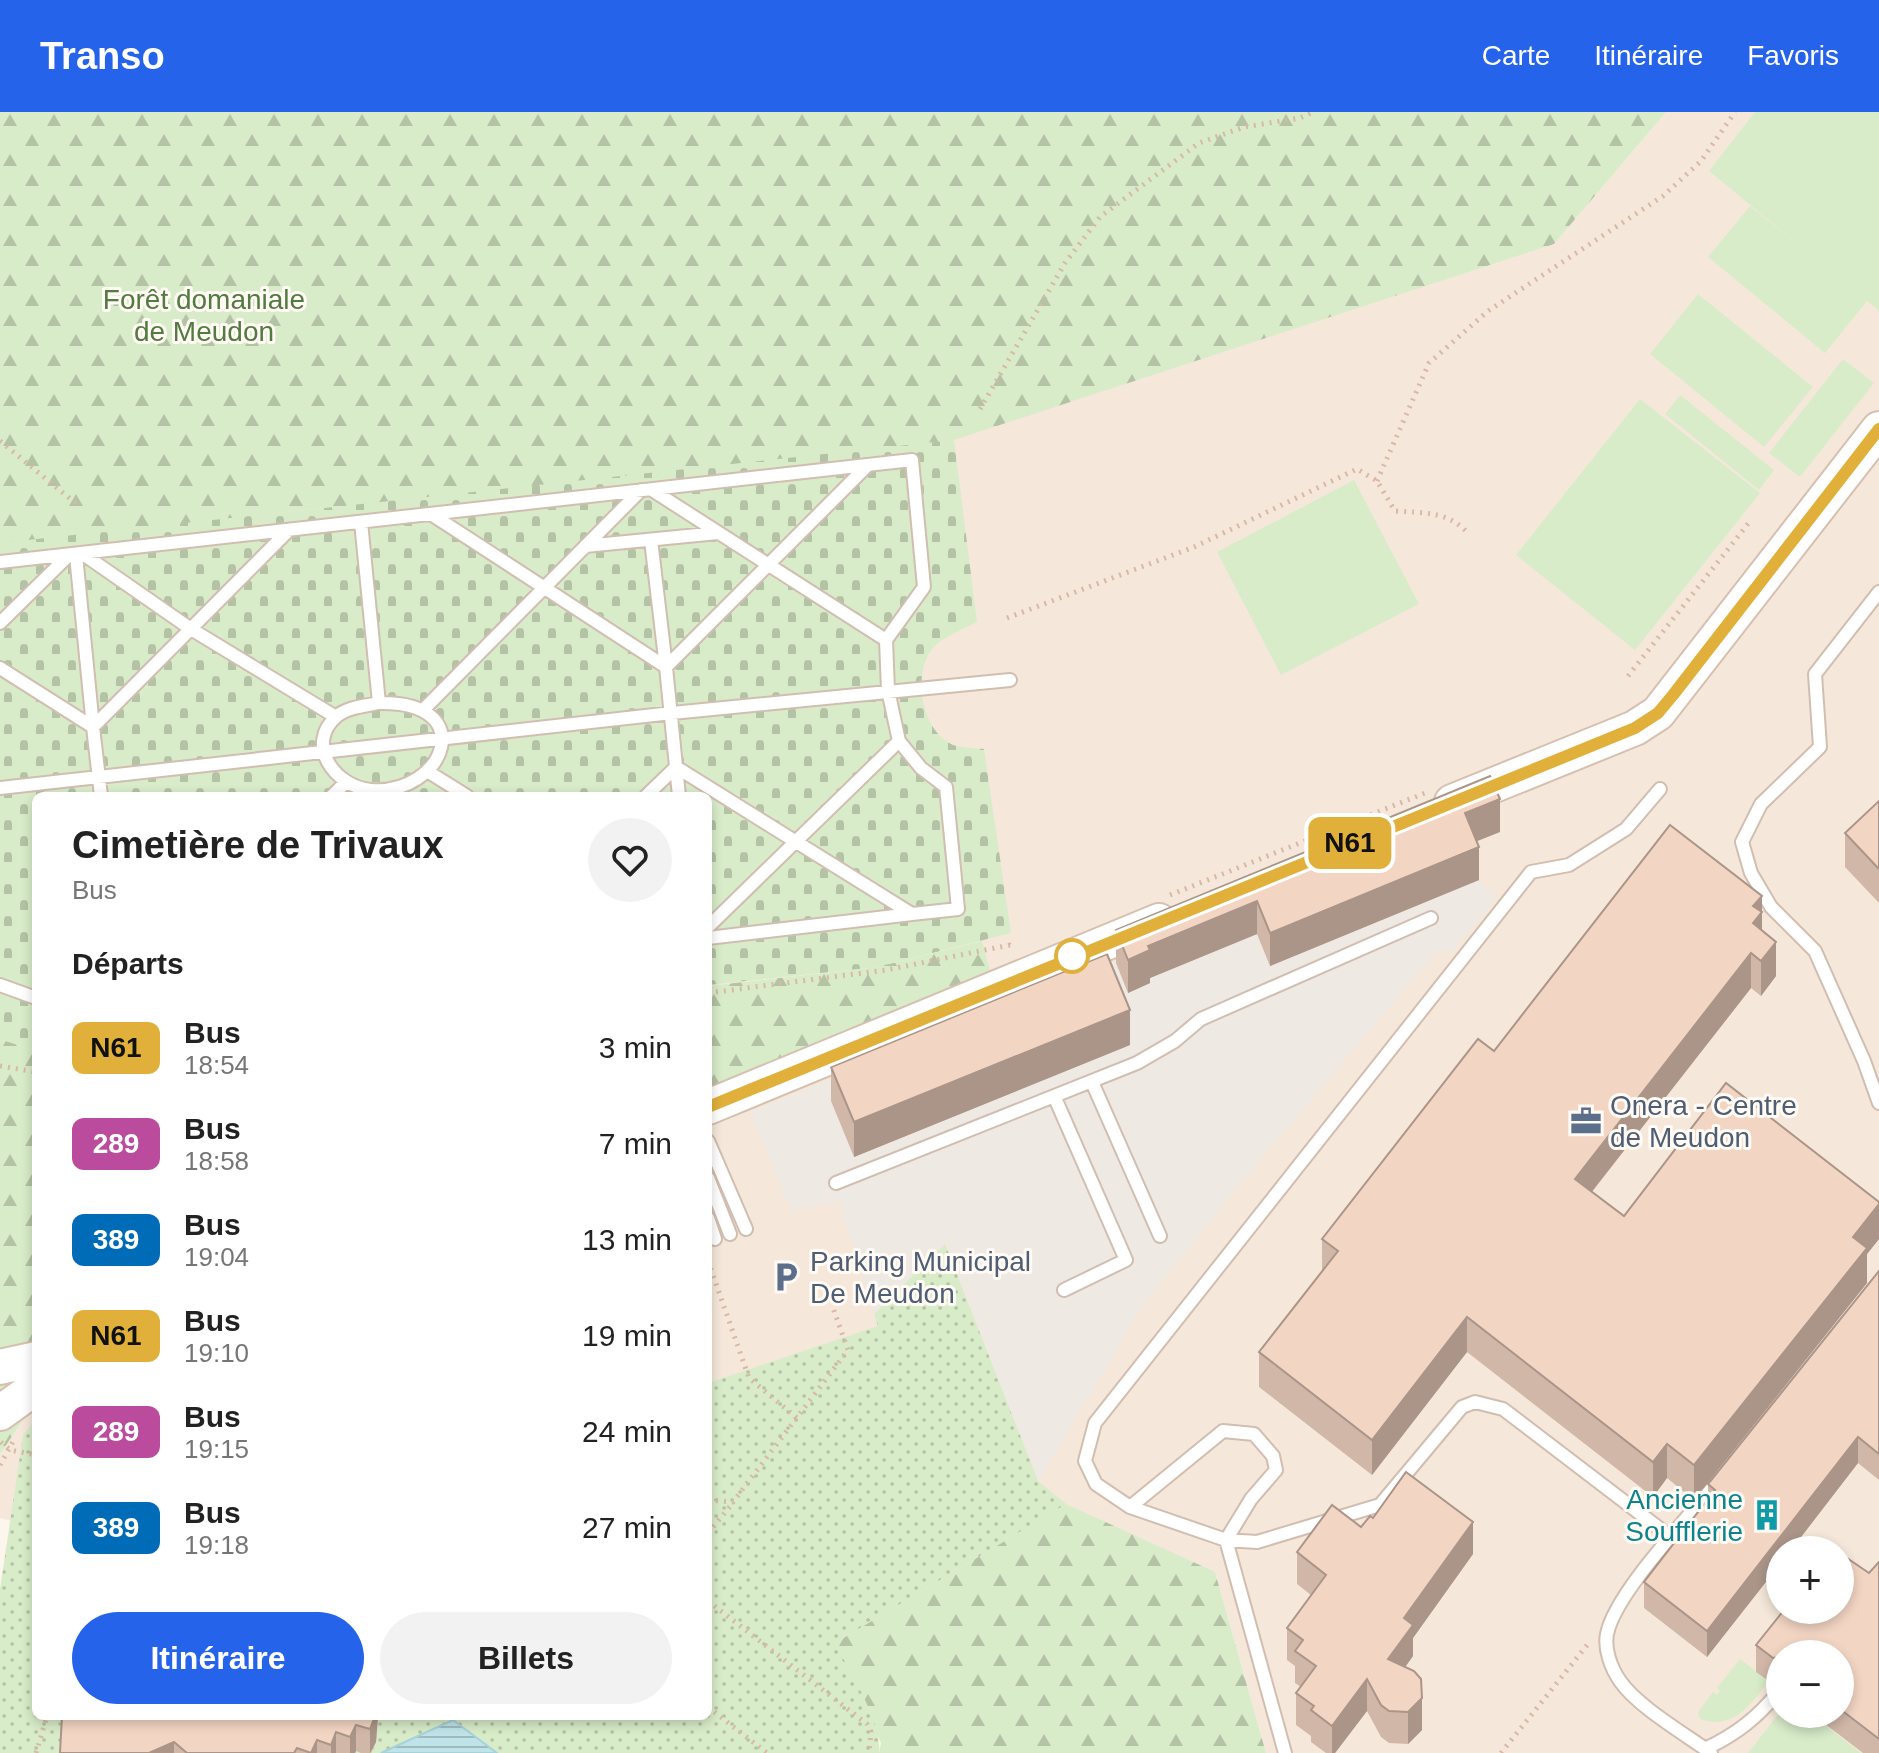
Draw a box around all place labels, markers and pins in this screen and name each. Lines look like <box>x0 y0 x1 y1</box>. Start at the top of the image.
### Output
unlabelled marker <box>1055 939 1089 973</box>
place label: Onera - Centre de Meudon <box>1610 1090 1797 1153</box>
office icon: Onera - Centre de Meudon <box>1569 1104 1603 1138</box>
place label: Parking Municipal De Meudon <box>810 1246 1031 1309</box>
parking icon: Parking Municipal De Meudon <box>769 1260 803 1294</box>
place label: Ancienne Soufflerie <box>1625 1484 1743 1547</box>
building icon: Ancienne Soufflerie <box>1750 1498 1784 1532</box>

